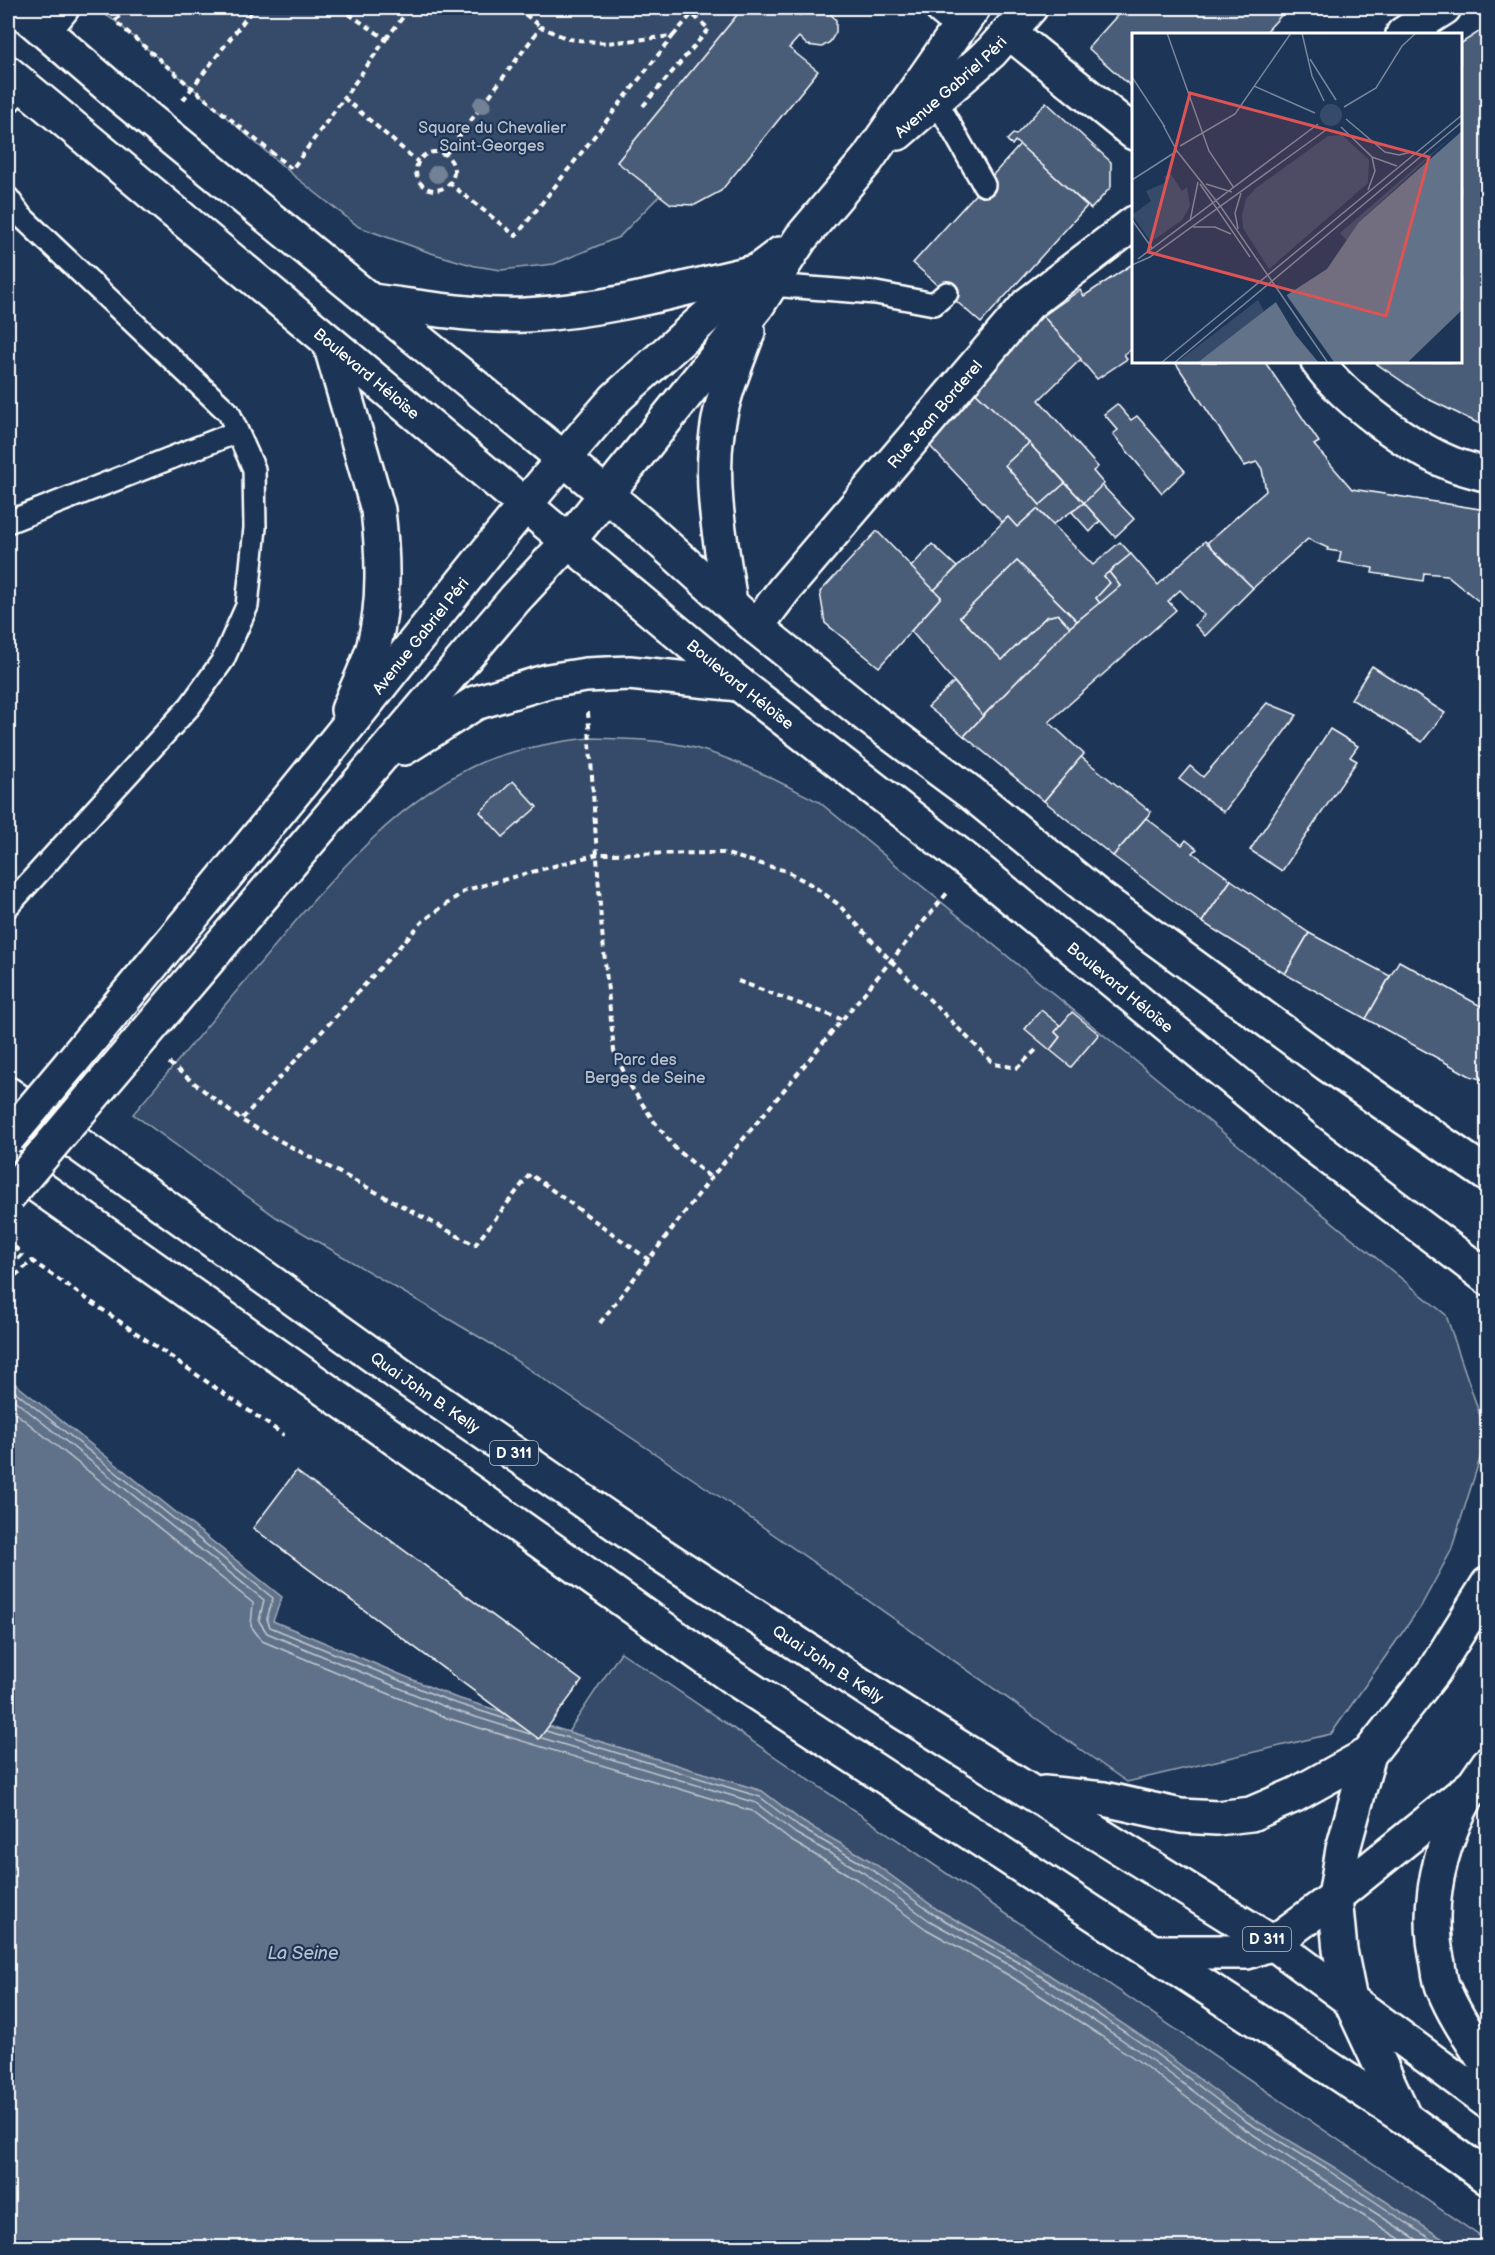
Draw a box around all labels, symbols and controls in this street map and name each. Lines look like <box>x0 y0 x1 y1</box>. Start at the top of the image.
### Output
street label: Avenue Gabriel Péri <box>891 33 1012 143</box>
inset map <box>1132 33 1462 363</box>
park label: Square du Chevalier Saint-Georges <box>418 119 566 156</box>
street label: Boulevard Héloïse <box>309 325 423 424</box>
street label: Rue Jean Borderel <box>884 357 987 473</box>
street label: Avenue Gabriel Péri <box>369 574 474 699</box>
street label: Boulevard Héloïse <box>682 636 797 734</box>
street label: Boulevard Héloïse <box>1063 939 1177 1038</box>
park label: Parc des Berges de Seine <box>585 1051 706 1088</box>
street label: Quai John B. Kelly <box>366 1349 484 1438</box>
road number: D 311 <box>490 1441 538 1465</box>
street label: Quai John B. Kelly <box>768 1622 887 1709</box>
road number: D 311 <box>1243 1927 1291 1951</box>
water label: La Seine <box>268 1943 338 1964</box>

